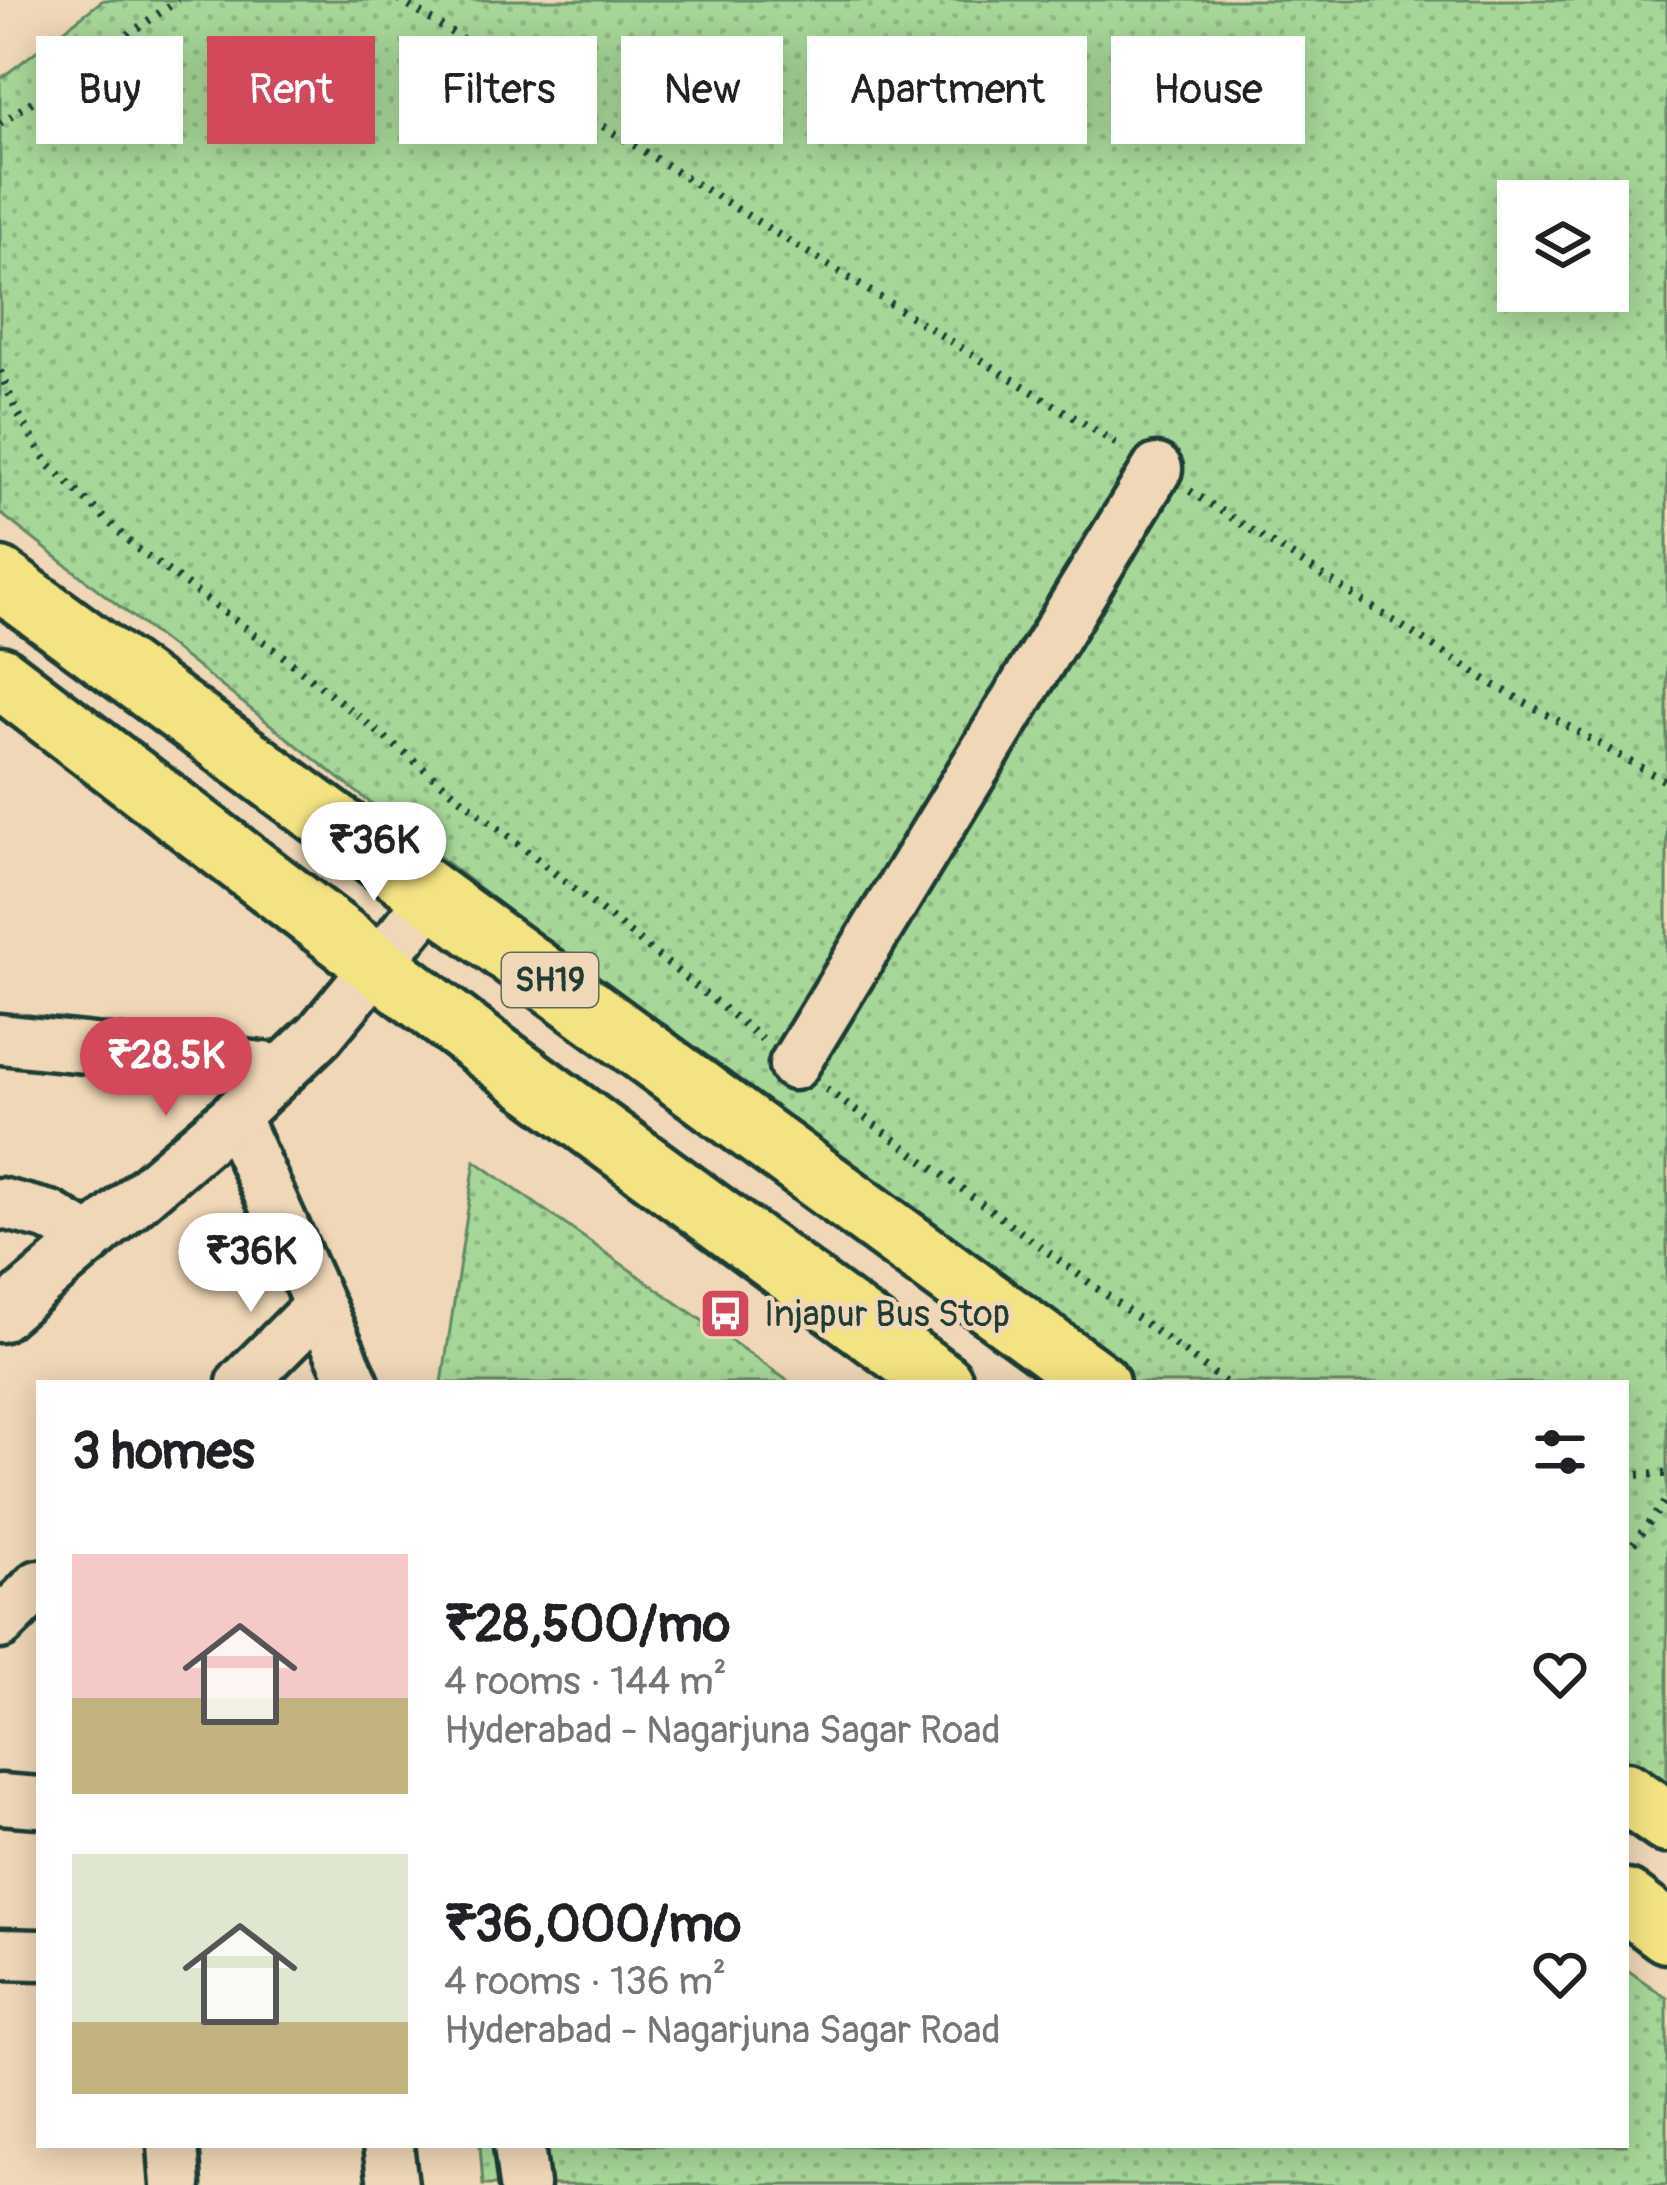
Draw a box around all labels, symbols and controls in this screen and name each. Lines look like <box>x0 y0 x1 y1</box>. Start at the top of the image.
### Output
chip: Buy <box>36 36 183 144</box>
chip: Rent <box>207 36 375 144</box>
chip: Filters <box>399 36 597 144</box>
chip: New <box>621 36 783 144</box>
chip: Apartment <box>807 36 1087 144</box>
chip: House <box>1111 36 1305 144</box>
map controls <box>1497 180 1629 312</box>
button: layers <box>1497 180 1629 312</box>
pin: ₹36K <box>303 802 445 904</box>
text: ₹36K <box>328 816 420 865</box>
road number: SH19 <box>502 953 598 1007</box>
pin: ₹28.5K <box>68 1017 264 1119</box>
text: ₹28.5K <box>107 1031 225 1080</box>
pin: ₹36K <box>180 1213 322 1315</box>
text: ₹36K <box>205 1227 297 1276</box>
bus stop icon: Injapur Bus Stop <box>697 1286 753 1342</box>
place label: Injapur Bus Stop <box>764 1292 1010 1337</box>
icon: filters <box>1527 1419 1593 1485</box>
text: 3 homes <box>72 1420 255 1484</box>
text: ₹28,500/mo <box>444 1593 730 1657</box>
icon: home <box>168 1602 312 1746</box>
icon: heart <box>1527 1641 1593 1707</box>
text: 4 rooms · 144 m² <box>444 1657 727 1706</box>
text: Hyderabad - Nagarjuna Sagar Road <box>444 1706 1001 1755</box>
text: ₹36,000/mo <box>444 1893 741 1957</box>
icon: home <box>168 1902 312 2046</box>
icon: heart <box>1527 1941 1593 2007</box>
text: 4 rooms · 136 m² <box>444 1957 726 2006</box>
text: Hyderabad - Nagarjuna Sagar Road <box>444 2006 1001 2055</box>

